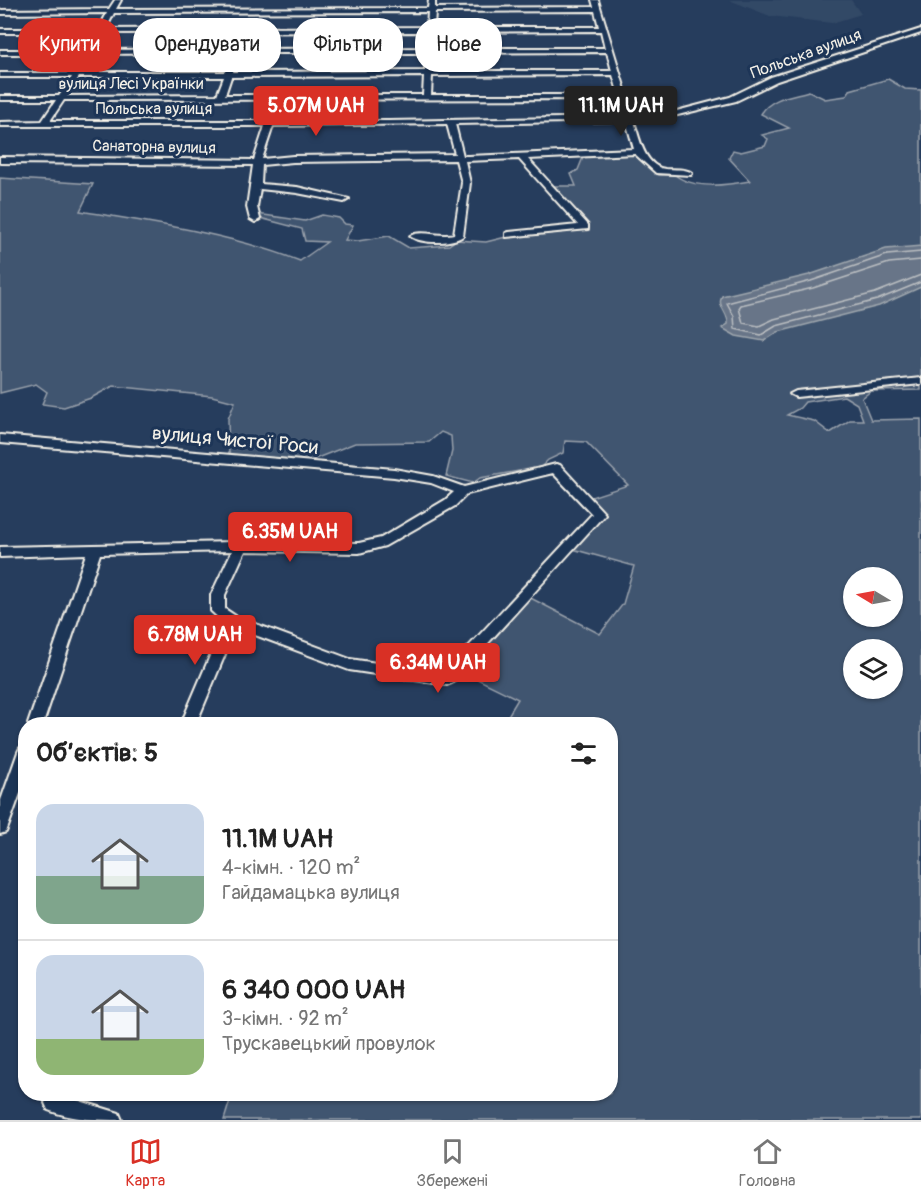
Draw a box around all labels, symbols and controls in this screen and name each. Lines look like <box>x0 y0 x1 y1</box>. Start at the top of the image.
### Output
chip: Купити <box>18 18 121 72</box>
chip: Орендувати <box>133 18 281 72</box>
chip: Фільтри <box>293 18 403 72</box>
chip: Нове <box>415 18 502 72</box>
street label: Польська вулиця <box>748 25 864 83</box>
street label: вулиця Лесі Українки <box>59 74 203 94</box>
pin: 5.07M UAH <box>247 86 385 137</box>
pin: 11.1M UAH <box>552 86 690 137</box>
text: 5.07M UAH <box>267 93 365 118</box>
text: 11.1M UAH <box>578 93 664 118</box>
street label: Польська вулиця <box>96 99 212 119</box>
street label: Санаторна вулиця <box>92 136 216 158</box>
street label: вулиця Чистої Роси <box>151 420 319 460</box>
pin: 6.35M UAH <box>221 512 359 563</box>
text: 6.35M UAH <box>242 519 338 544</box>
north arrow <box>843 567 903 627</box>
map controls <box>843 567 903 699</box>
pin: 6.78M UAH <box>126 615 264 666</box>
text: 6.78M UAH <box>148 622 242 647</box>
button: layers <box>843 639 903 699</box>
pin: 6.34M UAH <box>369 643 507 694</box>
text: 6.34M UAH <box>390 650 486 675</box>
text: Об’єктів: 5 <box>36 737 158 769</box>
icon: filters <box>567 737 600 770</box>
text: 11.1M UAH <box>222 823 333 855</box>
icon: home <box>84 828 156 900</box>
text: 4-кімн. · 120 m² <box>222 855 360 880</box>
text: Гайдамацька вулиця <box>222 880 400 905</box>
text: 6 340 000 UAH <box>222 974 405 1006</box>
icon: home <box>84 979 156 1051</box>
text: 3-кімн. · 92 m² <box>222 1006 349 1031</box>
text: Трускавецький провулок <box>222 1031 436 1056</box>
tab: Карта <box>126 1135 165 1191</box>
tab: Збережені <box>417 1135 488 1191</box>
tab: Головна <box>739 1135 795 1191</box>

